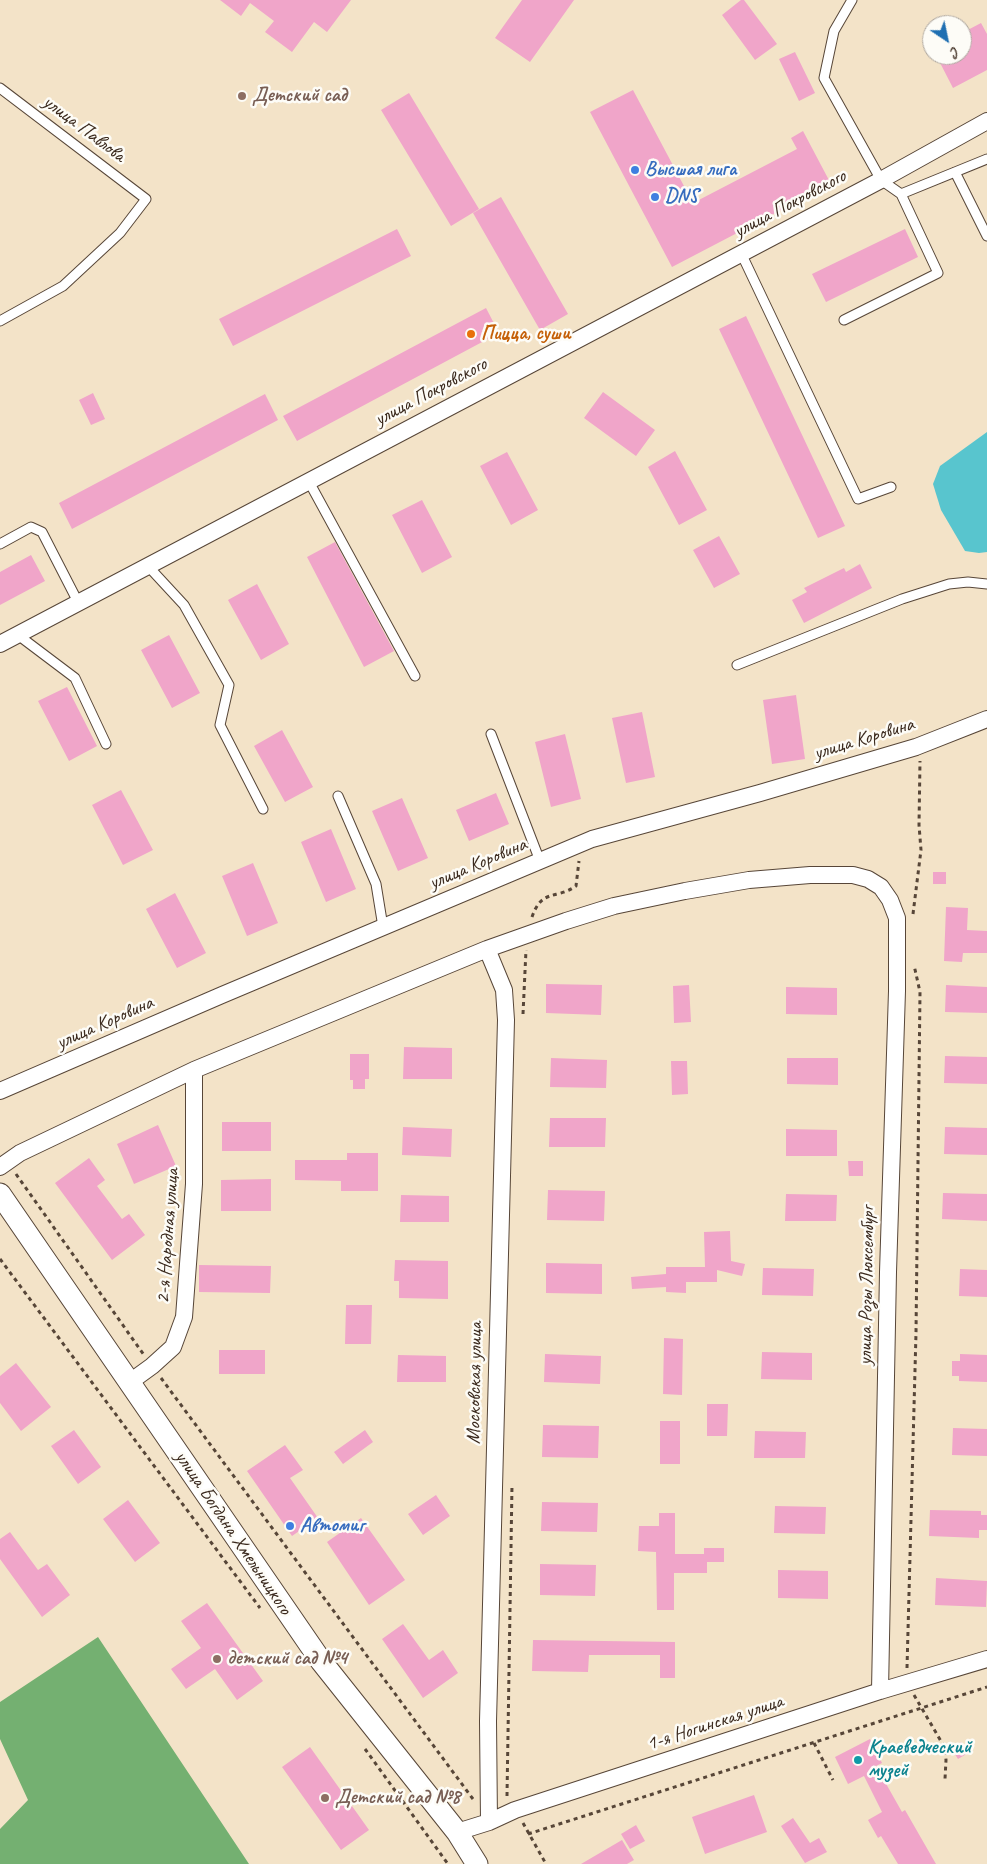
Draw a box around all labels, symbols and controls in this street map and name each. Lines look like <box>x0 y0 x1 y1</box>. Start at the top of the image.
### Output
north arrow <box>922 15 972 65</box>
text: С <box>948 43 963 61</box>
place label: Детский сад <box>252 84 347 108</box>
street label: улица Павлова <box>38 90 130 168</box>
marker: Детский сад <box>236 90 248 102</box>
place label: Высшая лига <box>645 158 737 182</box>
marker: Высшая лига <box>629 164 641 176</box>
street label: улица Покровского <box>730 164 850 244</box>
place label: DNS <box>665 185 698 209</box>
marker: DNS <box>649 191 661 203</box>
place label: Пицца, суши <box>481 322 571 346</box>
marker: Пицца, суши <box>465 328 477 340</box>
street label: улица Покровского <box>371 352 491 432</box>
street label: улица Коровина <box>811 712 917 766</box>
street label: улица Коровина <box>426 833 530 895</box>
street label: улица Коровина <box>53 991 157 1055</box>
street label: 2-я Народная улица <box>151 1168 185 1304</box>
street label: улица Розы Люксембург <box>854 1206 880 1366</box>
street label: Московская улица <box>462 1322 488 1444</box>
street label: улица Богдана Хмельницкого <box>169 1446 297 1620</box>
place label: Автомиг <box>300 1514 365 1538</box>
marker: Автомиг <box>284 1520 296 1532</box>
place label: детский сад №4 <box>227 1647 347 1671</box>
marker: детский сад №4 <box>211 1653 223 1665</box>
street label: 1-я Ногинская улица <box>644 1690 786 1756</box>
place label: Краеведческий музей <box>868 1736 972 1783</box>
marker: Краеведческий музей <box>852 1754 864 1766</box>
place label: Детский сад №8 <box>335 1786 460 1810</box>
marker: Детский сад №8 <box>319 1792 331 1804</box>

